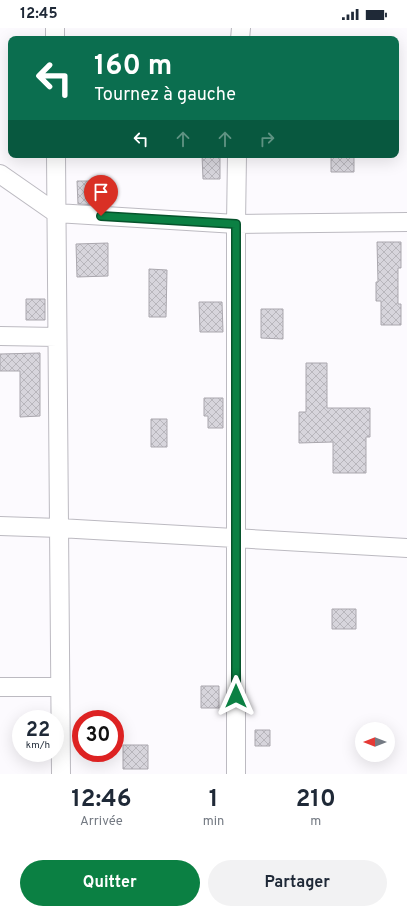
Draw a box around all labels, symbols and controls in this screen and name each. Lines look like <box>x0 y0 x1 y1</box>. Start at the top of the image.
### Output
text: 12:45 <box>20 5 58 24</box>
text: 160 m <box>94 49 172 85</box>
icon: left <box>28 52 80 104</box>
text: Tournez à gauche <box>94 84 236 107</box>
icon: left <box>130 128 152 150</box>
icon: ahead <box>172 128 194 150</box>
icon: ahead <box>214 128 236 150</box>
icon: right <box>256 128 278 150</box>
pin <box>84 175 118 216</box>
icon: arrive <box>90 181 112 203</box>
position arrow <box>215 675 257 717</box>
speed limit sign: 30 <box>72 710 124 762</box>
text: 22 <box>26 718 50 744</box>
north arrow <box>355 722 395 762</box>
map controls <box>355 722 395 762</box>
text: km/h <box>26 739 50 752</box>
text: 12:46 <box>71 785 132 815</box>
text: 1 <box>209 785 218 815</box>
text: 210 <box>296 785 336 815</box>
text: Arrivée <box>80 814 123 830</box>
text: min <box>203 814 224 830</box>
text: m <box>310 814 321 830</box>
button: Quitter <box>20 860 200 906</box>
button: Partager <box>208 860 387 906</box>

